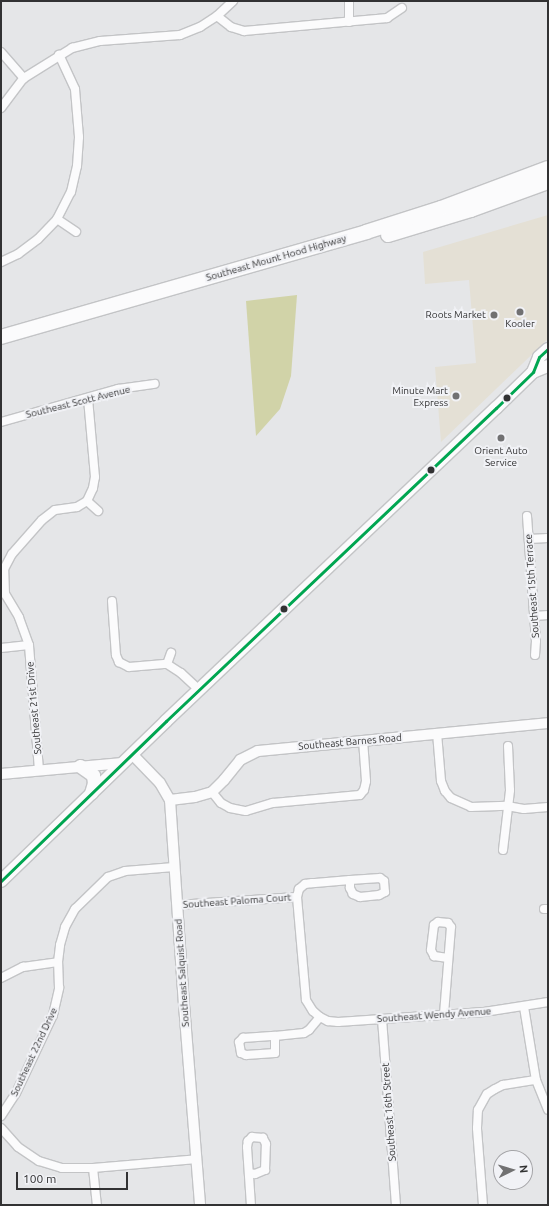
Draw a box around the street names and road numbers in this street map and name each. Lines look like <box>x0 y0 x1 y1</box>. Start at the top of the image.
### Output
street label: Southeast Mount Hood Highway <box>205 232 347 284</box>
street label: Southeast Scott Avenue <box>25 383 131 421</box>
street label: Southeast 15th Terrace <box>522 534 542 638</box>
street label: Southeast 21st Drive <box>24 661 44 755</box>
street label: Southeast Barnes Road <box>298 731 402 753</box>
street label: Southeast Paloma Court <box>182 891 292 911</box>
street label: Southeast Salquist Road <box>172 919 192 1027</box>
street label: Southeast Wendy Avenue <box>376 1005 492 1025</box>
street label: Southeast 22nd Drive <box>8 1006 60 1098</box>
street label: Southeast 16th Street <box>380 1062 398 1162</box>

